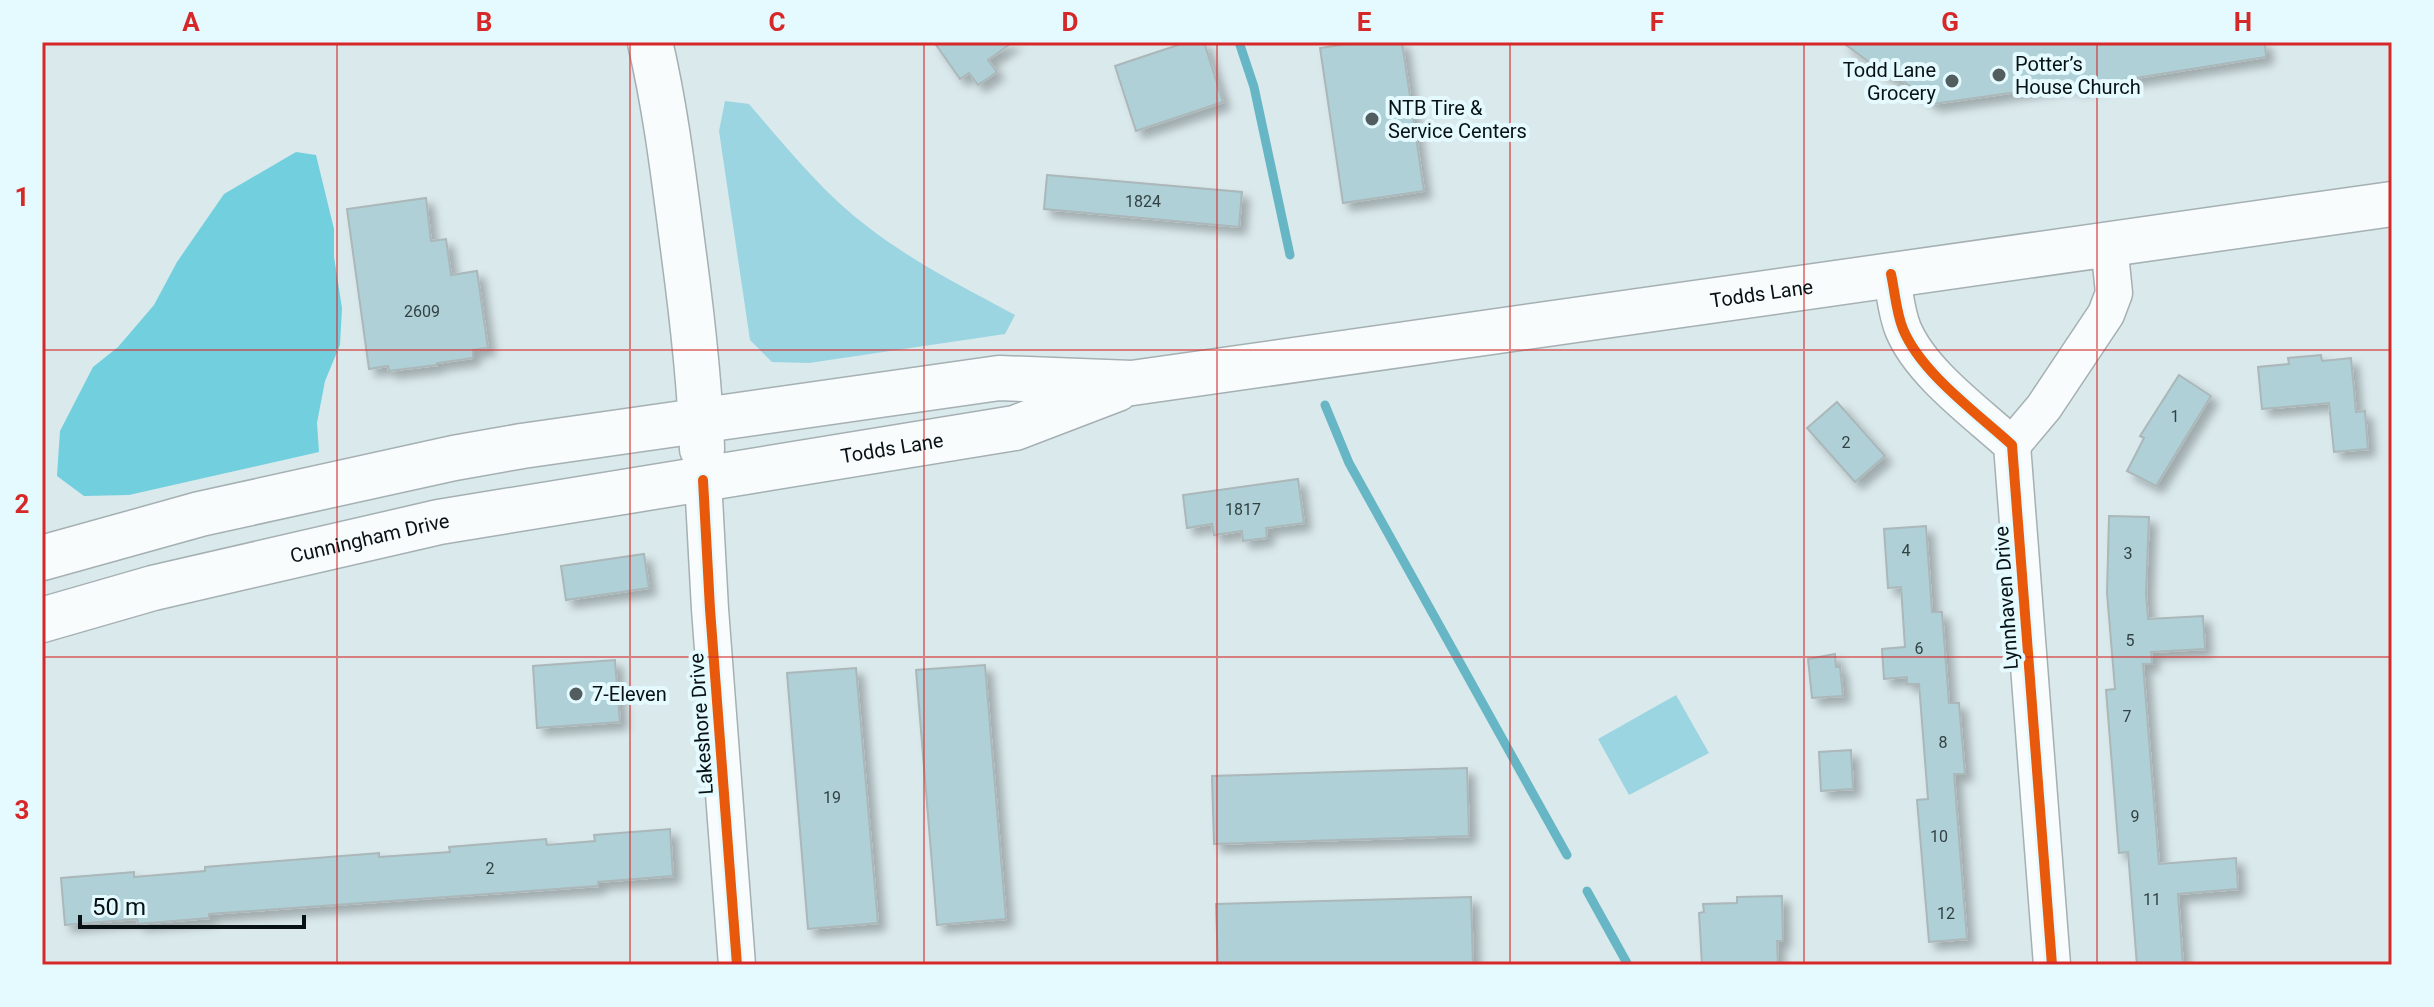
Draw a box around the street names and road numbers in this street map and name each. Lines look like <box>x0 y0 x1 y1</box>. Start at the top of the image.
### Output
street label: Todds Lane <box>1709 274 1815 313</box>
street label: Todds Lane <box>839 428 945 468</box>
street label: Cunningham Drive <box>288 508 451 568</box>
street label: Lynnhaven Drive <box>1989 525 2023 671</box>
street label: Lakeshore Drive <box>684 652 718 796</box>

